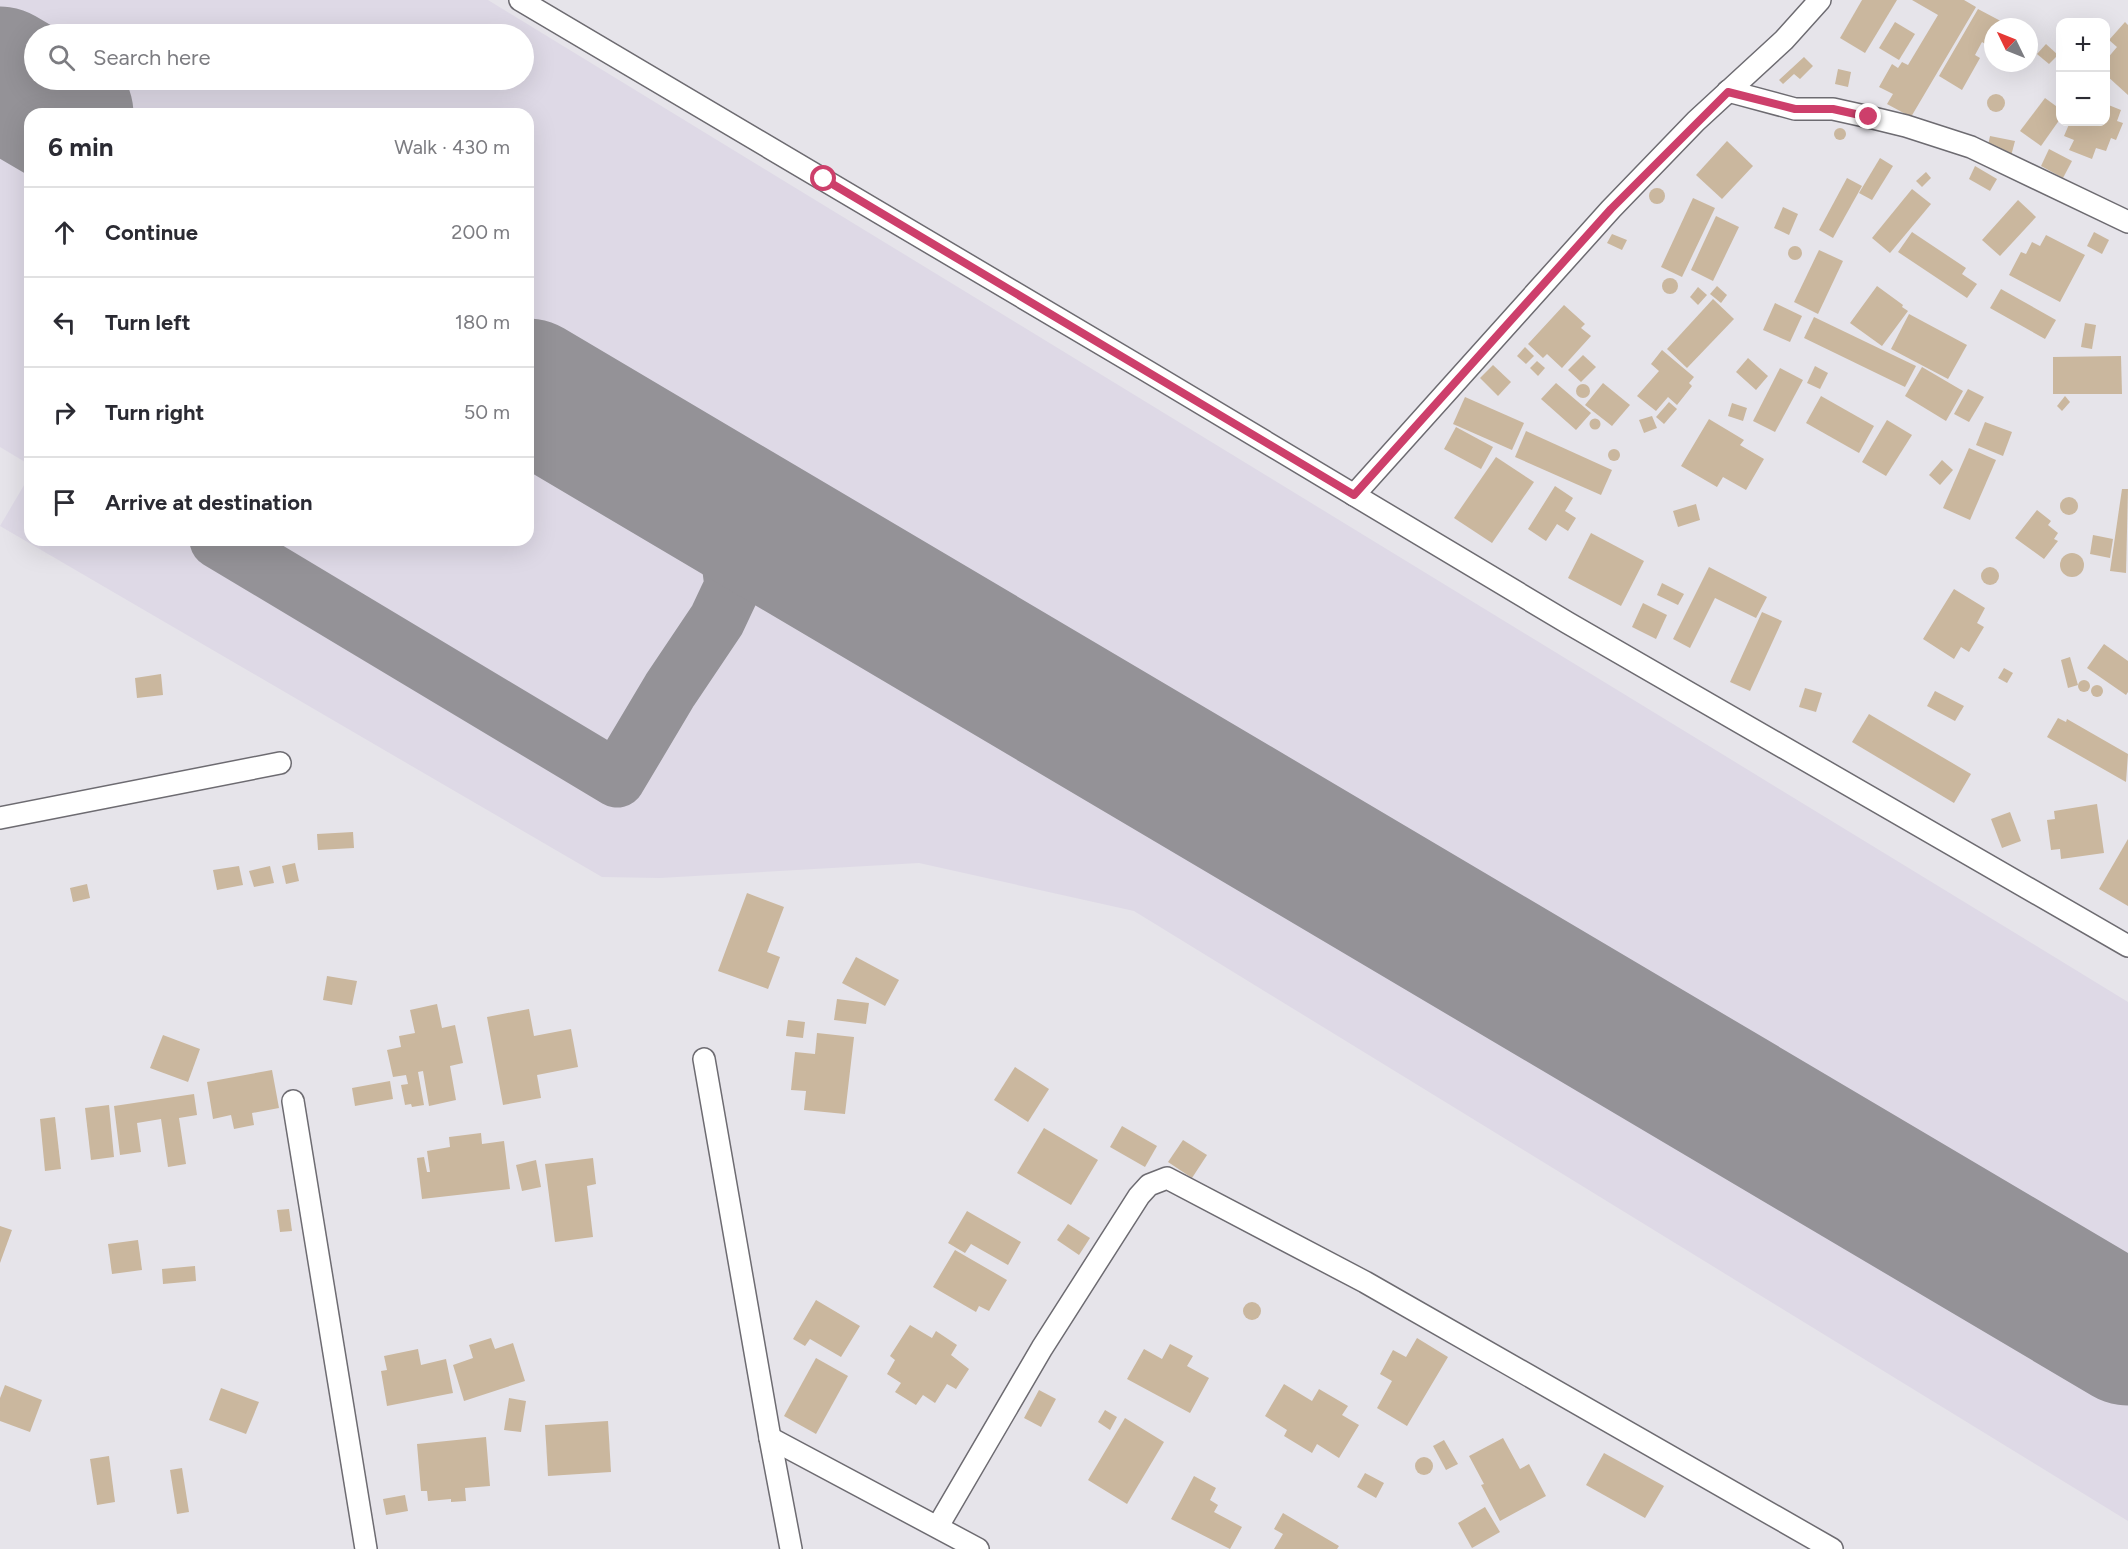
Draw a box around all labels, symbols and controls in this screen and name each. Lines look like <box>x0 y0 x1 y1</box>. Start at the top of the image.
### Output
north arrow <box>1984 18 2038 72</box>
map controls <box>2056 18 2110 126</box>
button: + <box>2056 18 2110 72</box>
search box <box>24 24 534 90</box>
icon: search <box>45 41 78 74</box>
text: Search here <box>93 44 211 71</box>
button: − <box>2056 72 2110 126</box>
route end <box>1855 103 1881 129</box>
text: 6 min <box>48 131 114 163</box>
text: Walk · 430 m <box>394 135 510 159</box>
route start <box>810 165 836 191</box>
icon: ahead <box>48 216 81 249</box>
text: Continue <box>105 219 198 246</box>
text: 200 m <box>451 220 510 244</box>
icon: left <box>48 306 81 339</box>
text: Turn left <box>105 309 191 336</box>
text: 180 m <box>455 310 510 334</box>
icon: right <box>48 396 81 429</box>
text: Turn right <box>105 399 204 426</box>
text: 50 m <box>464 400 510 424</box>
icon: arrive <box>48 486 81 519</box>
text: Arrive at destination <box>105 489 313 516</box>

